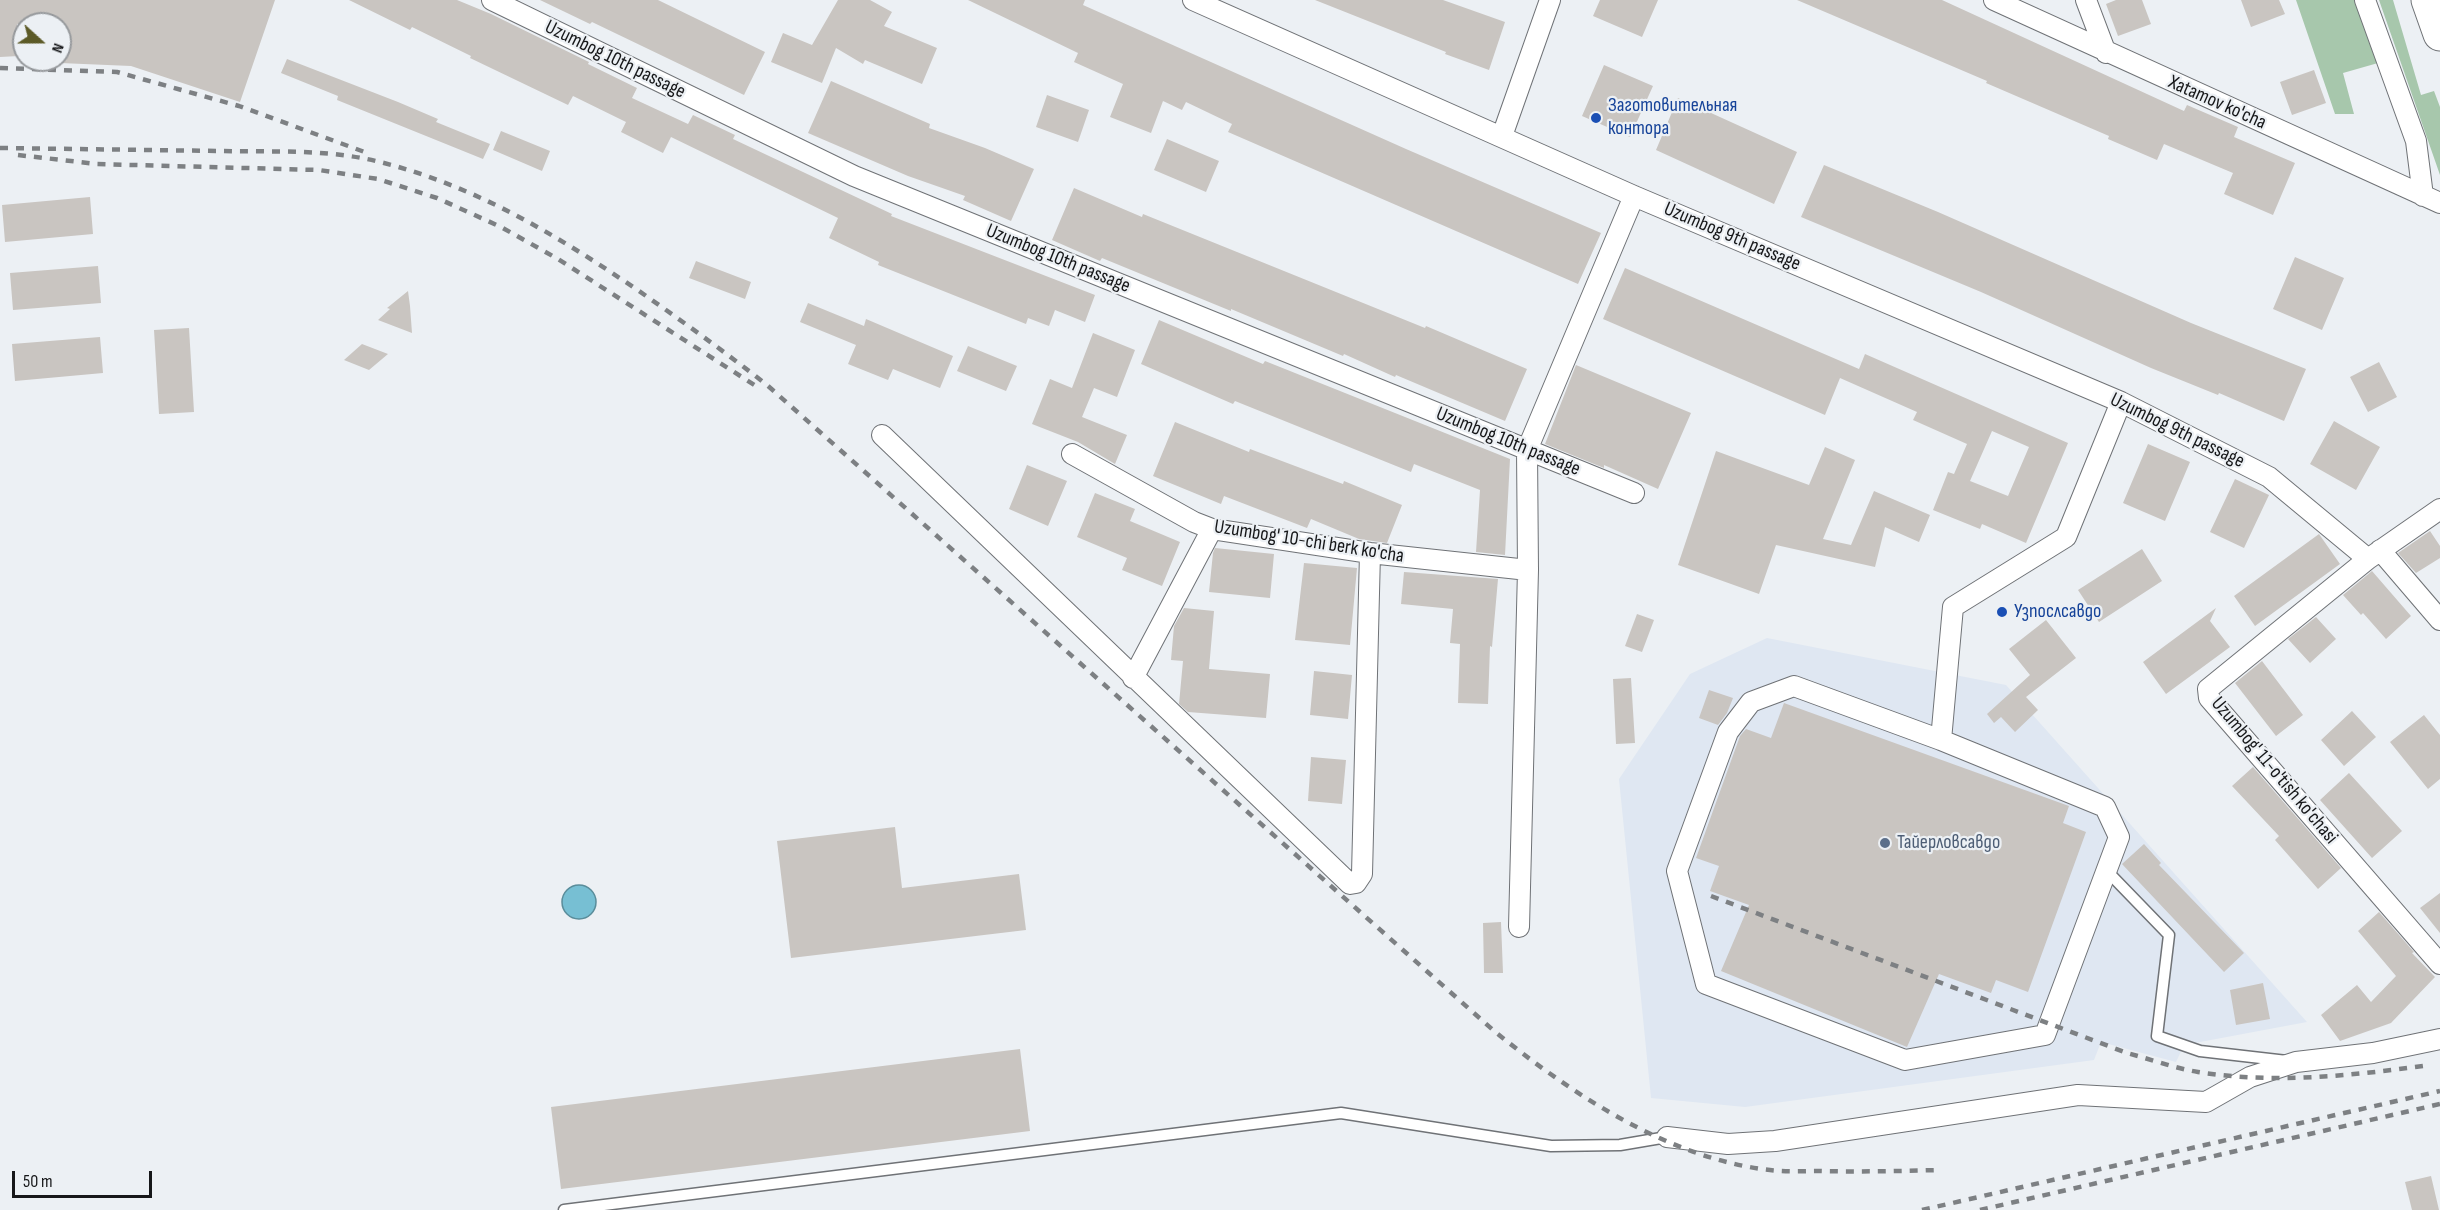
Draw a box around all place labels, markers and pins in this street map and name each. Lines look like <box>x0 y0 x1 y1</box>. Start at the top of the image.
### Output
place label: Заготовительная контора <box>1608 94 1737 141</box>
marker: Заготовительная контора <box>1589 111 1603 125</box>
place label: Узпослсавдо <box>2014 600 2101 624</box>
marker: Узпослсавдо <box>1995 605 2009 619</box>
place label: Тайерловсавдо <box>1897 831 2000 855</box>
marker: Тайерловсавдо <box>1878 836 1892 850</box>

